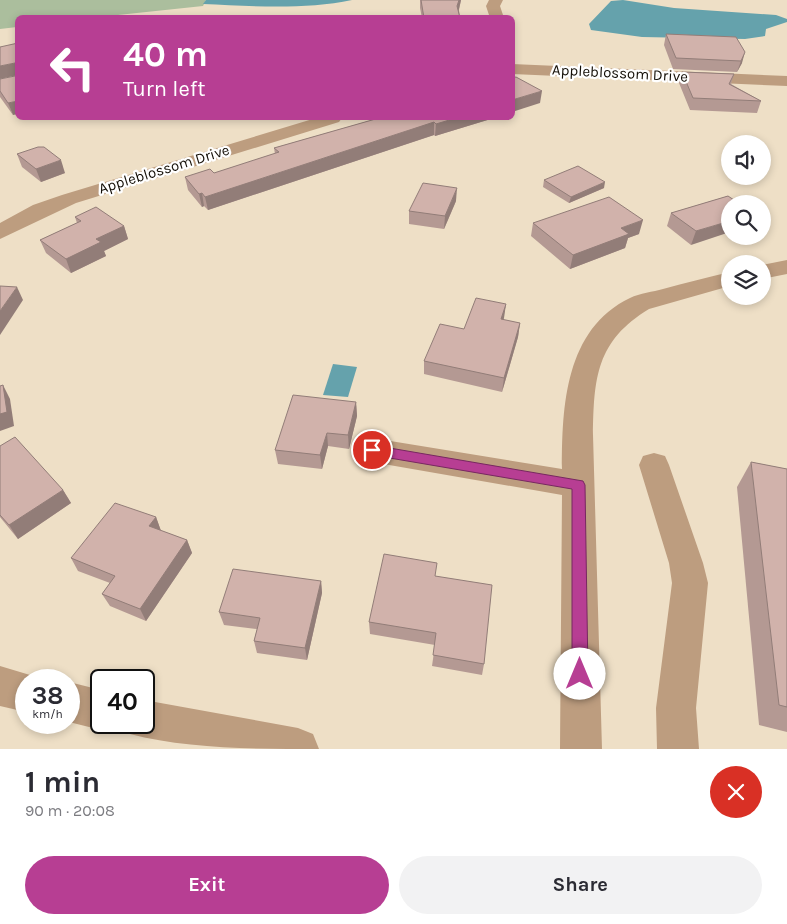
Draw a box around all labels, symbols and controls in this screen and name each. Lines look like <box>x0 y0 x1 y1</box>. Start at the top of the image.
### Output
text: 40 m <box>123 34 208 75</box>
icon: left <box>40 35 105 100</box>
street label: Appleblossom Drive <box>552 60 688 86</box>
text: Turn left <box>123 76 206 102</box>
map controls <box>721 135 771 305</box>
button: sound <box>721 135 771 185</box>
street label: Appleblossom Drive <box>96 141 232 197</box>
button: search <box>721 195 771 245</box>
button: layers <box>721 255 771 305</box>
pin <box>351 429 393 471</box>
icon: arrive <box>358 436 386 464</box>
position arrow <box>553 647 605 699</box>
speed limit sign: 40 <box>90 669 155 734</box>
text: 38 <box>32 681 63 710</box>
text: km/h <box>32 707 63 721</box>
text: 1 min <box>25 764 100 800</box>
button: close <box>710 766 762 818</box>
text: 90 m · 20:08 <box>25 801 115 820</box>
button: Exit <box>25 856 389 914</box>
button: Share <box>399 856 762 914</box>

